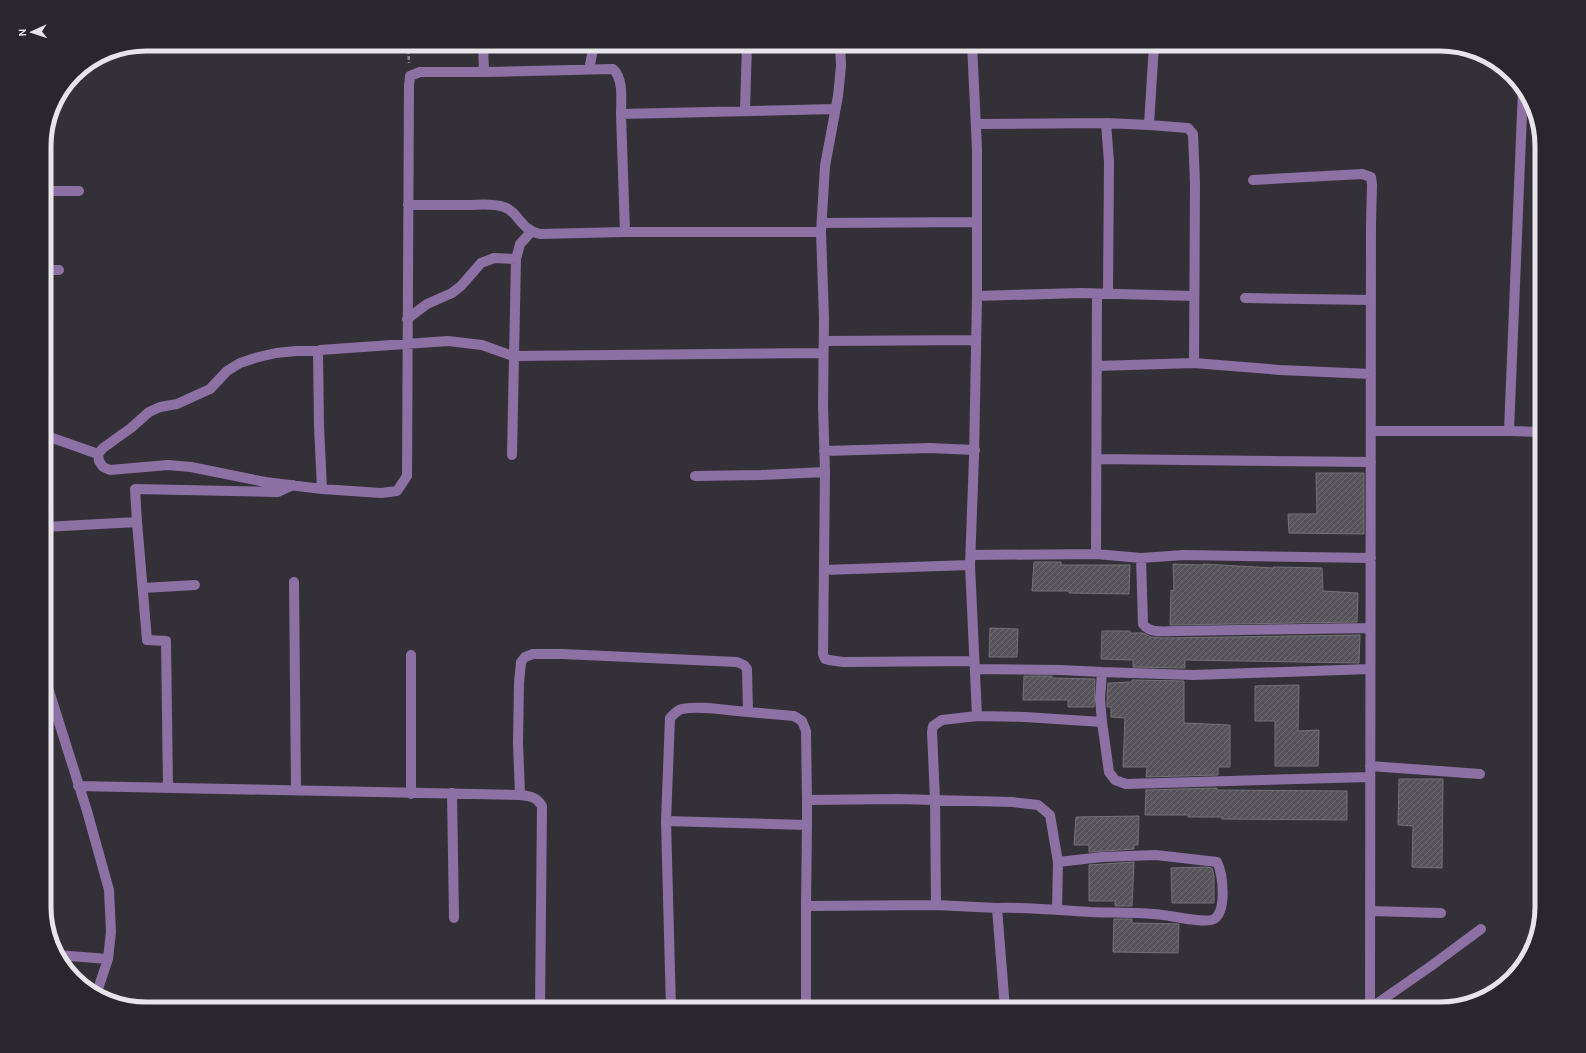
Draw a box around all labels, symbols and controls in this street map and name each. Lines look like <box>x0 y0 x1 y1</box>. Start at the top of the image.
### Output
north arrow <box>12 12 52 52</box>
text: N <box>16 28 29 37</box>

